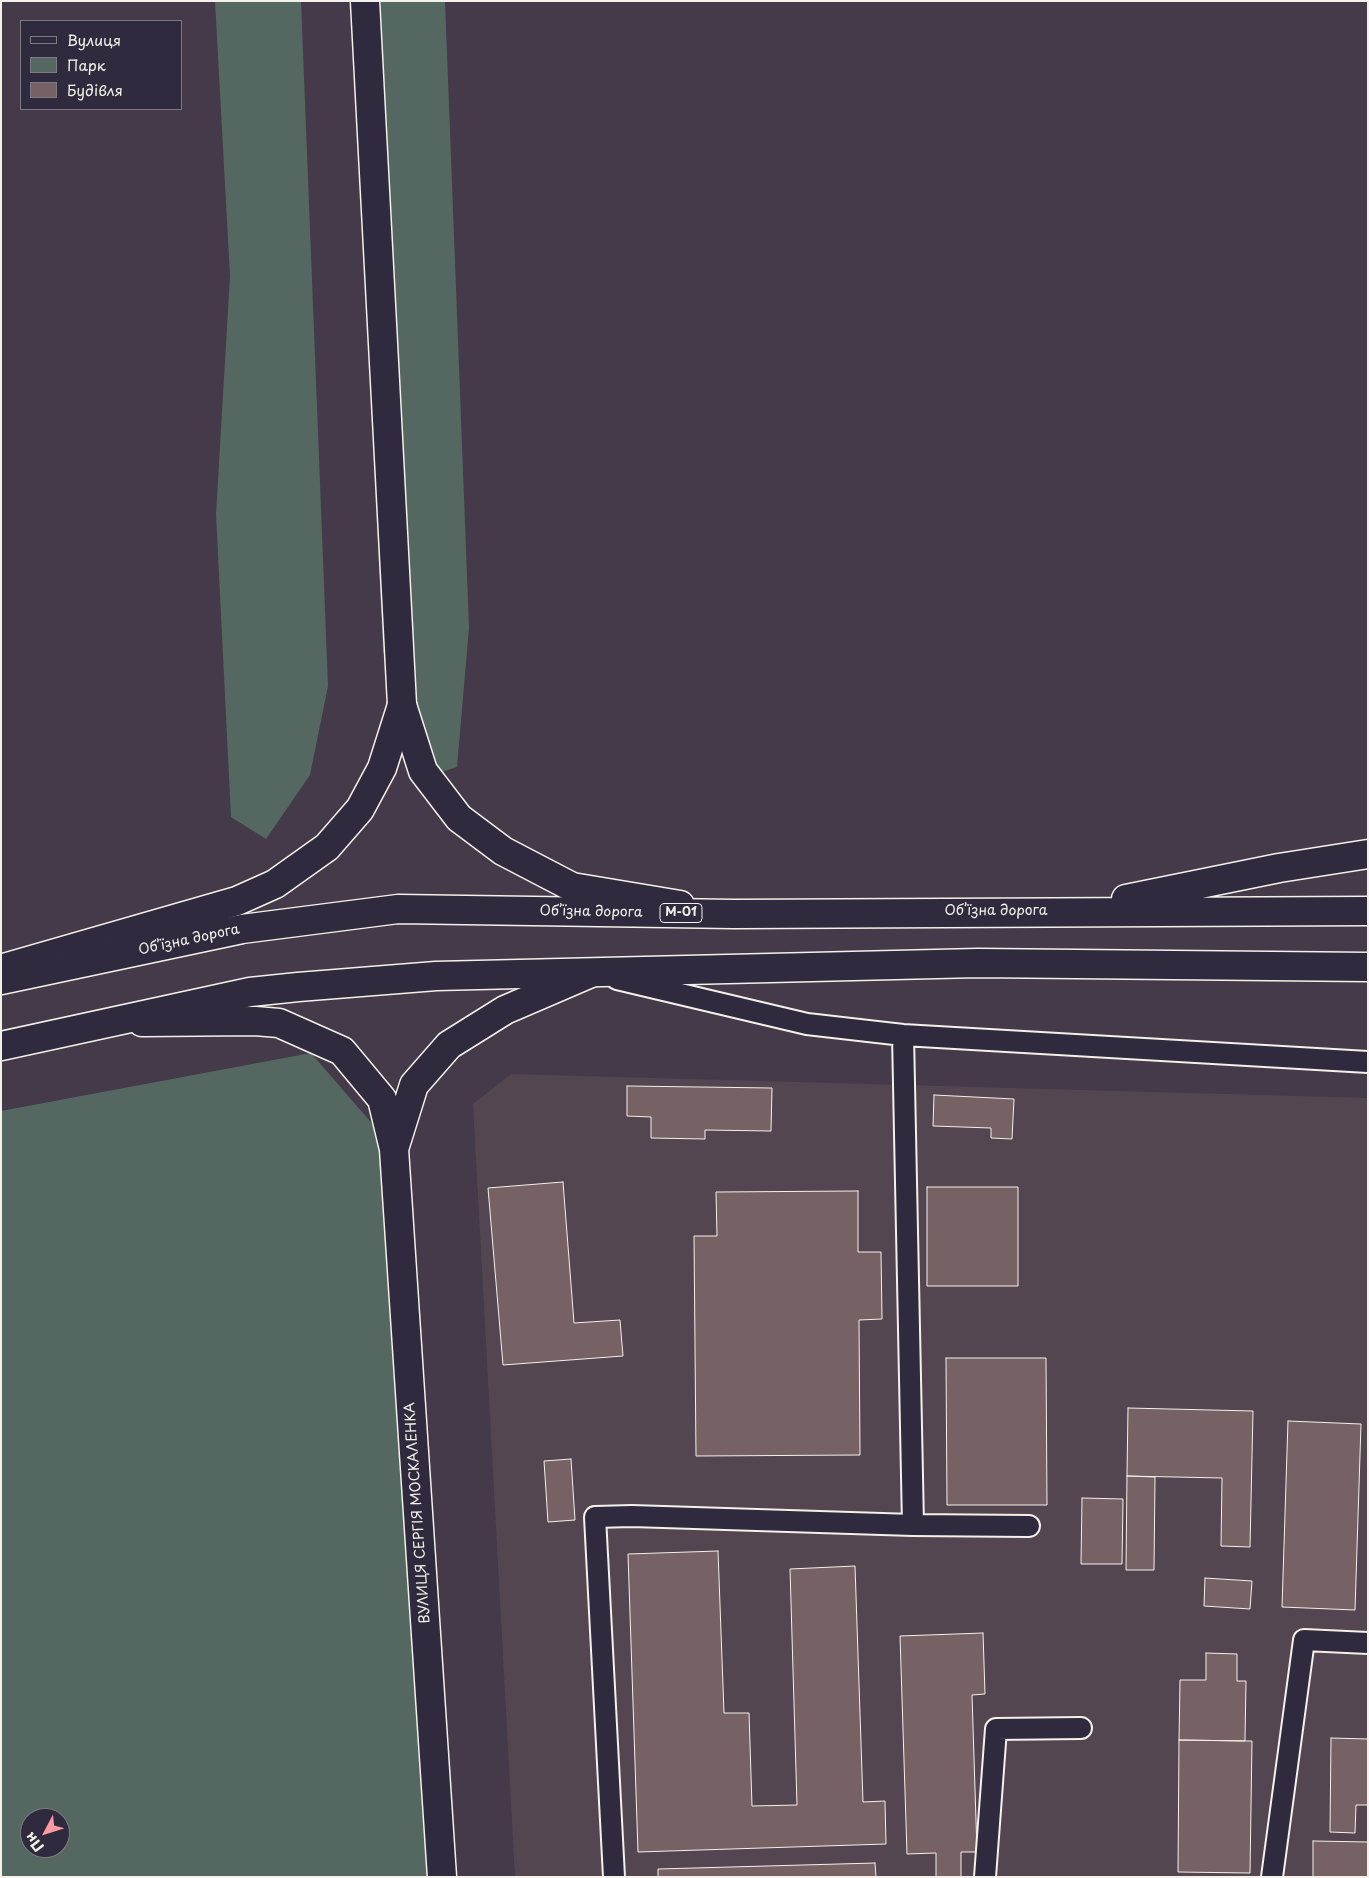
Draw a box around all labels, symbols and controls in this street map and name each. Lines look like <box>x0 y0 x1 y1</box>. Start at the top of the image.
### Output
legend <box>20 20 182 110</box>
text: Вулиця <box>67 28 121 51</box>
text: Парк <box>67 53 106 76</box>
text: Будівля <box>67 78 123 101</box>
street label: Обʼїзна дорога <box>539 903 643 921</box>
street label: Обʼїзна дорога <box>945 903 1047 919</box>
road number: М-01 <box>660 904 702 922</box>
street label: Обʼїзна дорога <box>137 921 241 959</box>
street label: ВУЛИЦЯ СЕРГІЯ МОСКАЛЕНКА <box>402 1402 434 1624</box>
north arrow <box>20 1808 70 1858</box>
text: Пн <box>19 1828 48 1857</box>

